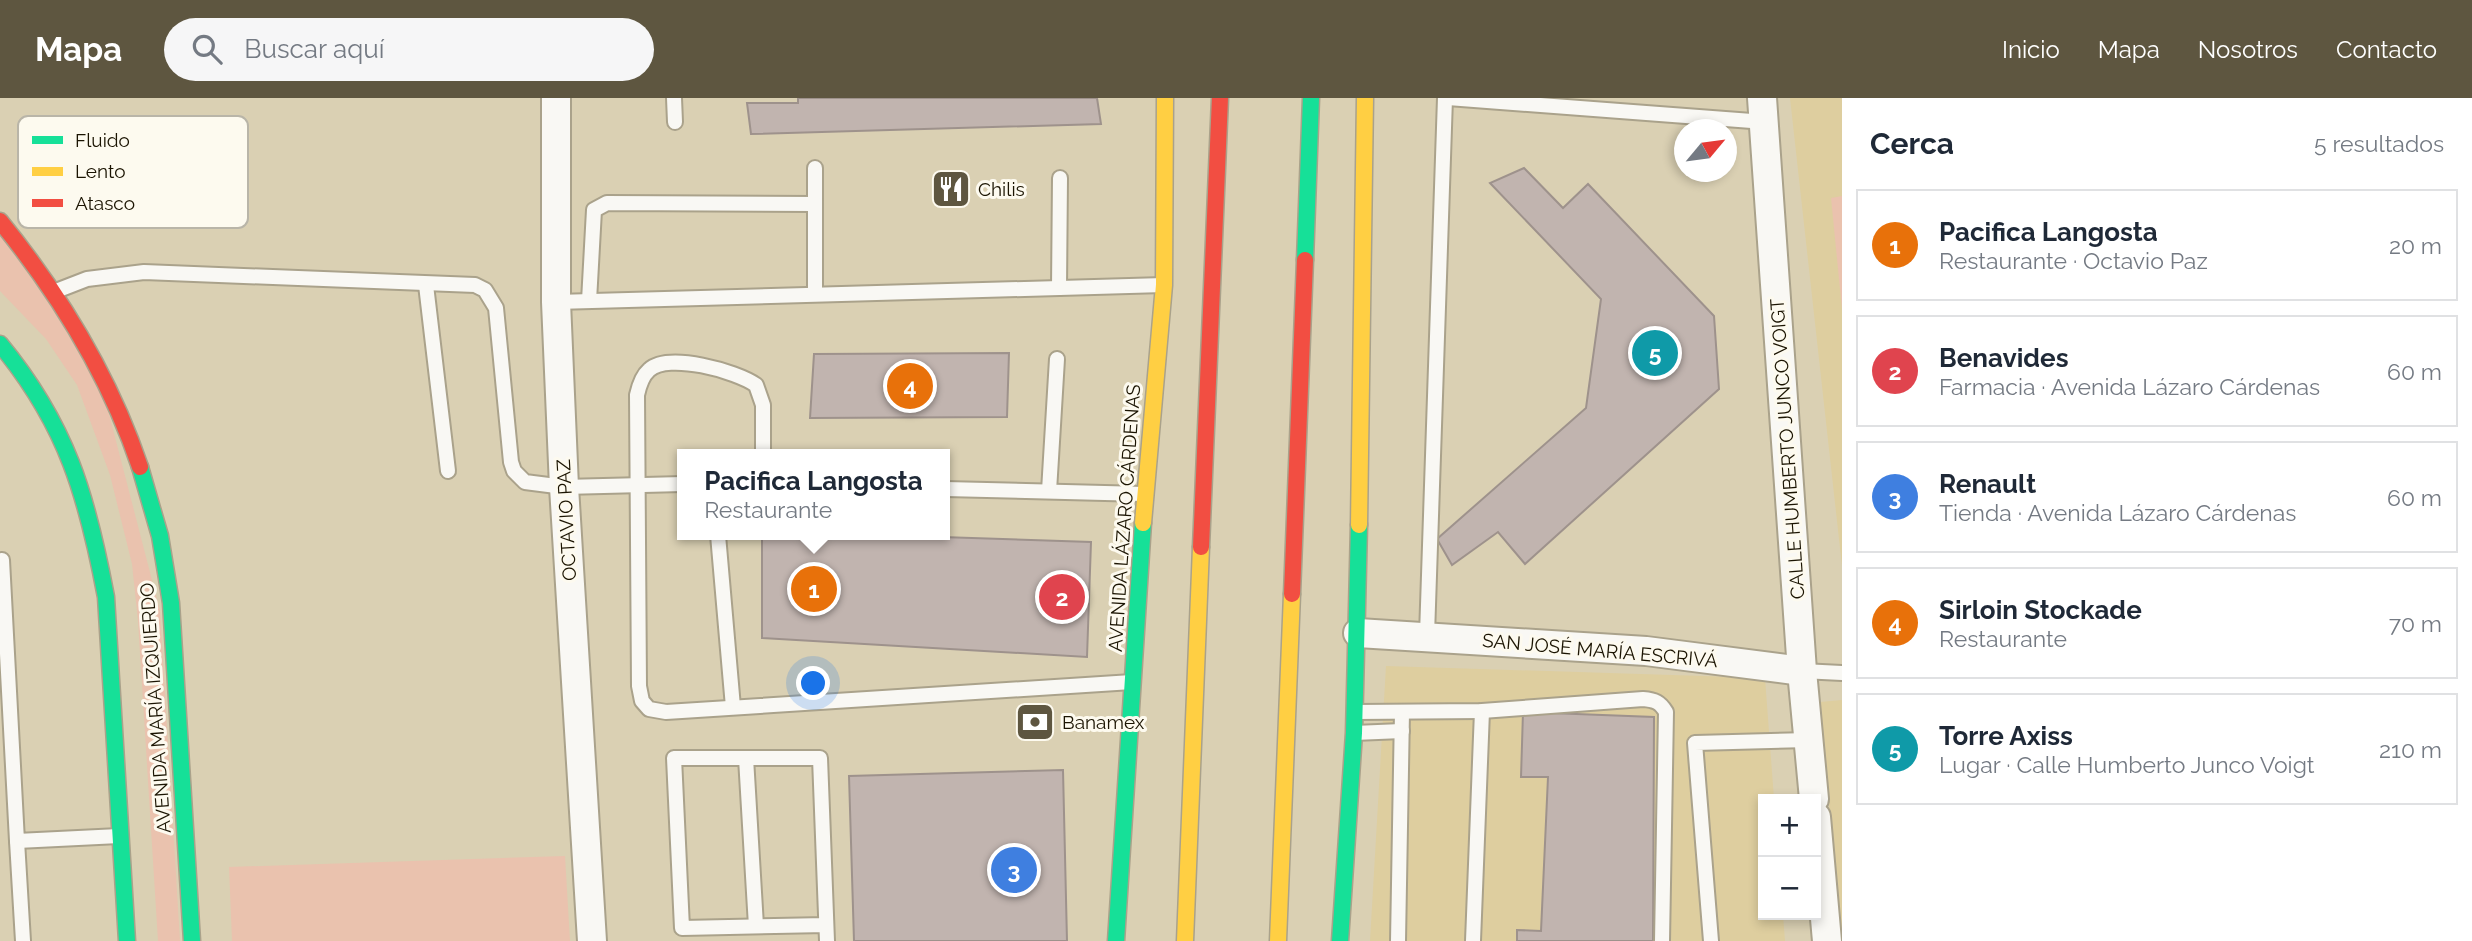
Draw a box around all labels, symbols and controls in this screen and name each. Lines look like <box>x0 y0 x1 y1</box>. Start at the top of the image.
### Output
search box <box>164 18 654 81</box>
text: Mapa <box>35 30 122 69</box>
icon: search <box>188 30 226 68</box>
text: Buscar aquí <box>244 34 384 64</box>
text: Inicio <box>2002 35 2060 64</box>
text: Mapa <box>2098 35 2160 64</box>
text: Nosotros <box>2198 35 2298 64</box>
text: Contacto <box>2336 35 2437 64</box>
legend <box>18 116 248 228</box>
north arrow <box>1674 119 1737 182</box>
text: Cerca <box>1870 126 1954 161</box>
text: Fluido <box>75 129 130 151</box>
text: 5 resultados <box>2314 130 2444 157</box>
text: Lento <box>75 160 126 182</box>
restaurant icon: Chilis <box>930 168 972 210</box>
place label: Chilis <box>978 178 1025 200</box>
text: Atasco <box>75 192 135 214</box>
text: Pacifica Langosta <box>1939 217 2158 247</box>
text: 1 <box>1889 232 1901 259</box>
text: 20 m <box>2389 232 2442 259</box>
text: Restaurante · Octavio Paz <box>1939 247 2208 274</box>
street label: CALLE HUMBERTO JUNCO VOIGT <box>1765 298 1808 600</box>
pin: 5 <box>1632 327 1678 379</box>
text: Benavides <box>1939 343 2069 373</box>
text: 2 <box>1889 358 1901 385</box>
text: 60 m <box>2387 358 2442 385</box>
pin: 4 <box>887 360 933 412</box>
text: Farmacia · Avenida Lázaro Cárdenas <box>1939 373 2320 400</box>
street label: AVENIDA LÁZARO CÁRDENAS <box>1104 383 1144 653</box>
popup <box>677 449 950 540</box>
street label: OCTAVIO PAZ <box>552 459 580 581</box>
text: Pacifica Langosta <box>704 466 923 496</box>
text: Renault <box>1939 469 2036 499</box>
text: 3 <box>1889 484 1901 511</box>
text: 60 m <box>2387 484 2442 511</box>
text: Restaurante <box>704 496 832 523</box>
text: Tienda · Avenida Lázaro Cárdenas <box>1939 499 2296 526</box>
pin: 1 <box>791 563 837 615</box>
pin: 2 <box>1039 571 1085 623</box>
street label: AVENIDA MARÍA IZQUIERDO <box>135 582 175 834</box>
text: Sirloin Stockade <box>1939 595 2142 625</box>
text: 4 <box>1888 610 1902 637</box>
text: 70 m <box>2389 610 2442 637</box>
text: Restaurante <box>1939 625 2067 652</box>
street label: SAN JOSÉ MARÍA ESCRIVÁ <box>1481 629 1719 671</box>
your location <box>796 666 830 700</box>
bank icon: Banamex <box>1014 701 1056 743</box>
place label: Banamex <box>1062 711 1145 733</box>
text: Torre Axiss <box>1939 721 2073 751</box>
text: 5 <box>1889 736 1901 763</box>
text: 210 m <box>2379 736 2442 763</box>
text: Lugar · Calle Humberto Junco Voigt <box>1939 751 2315 778</box>
map controls <box>1758 794 1821 920</box>
button: + <box>1758 794 1821 857</box>
pin: 3 <box>991 844 1037 896</box>
button: − <box>1758 857 1821 920</box>

